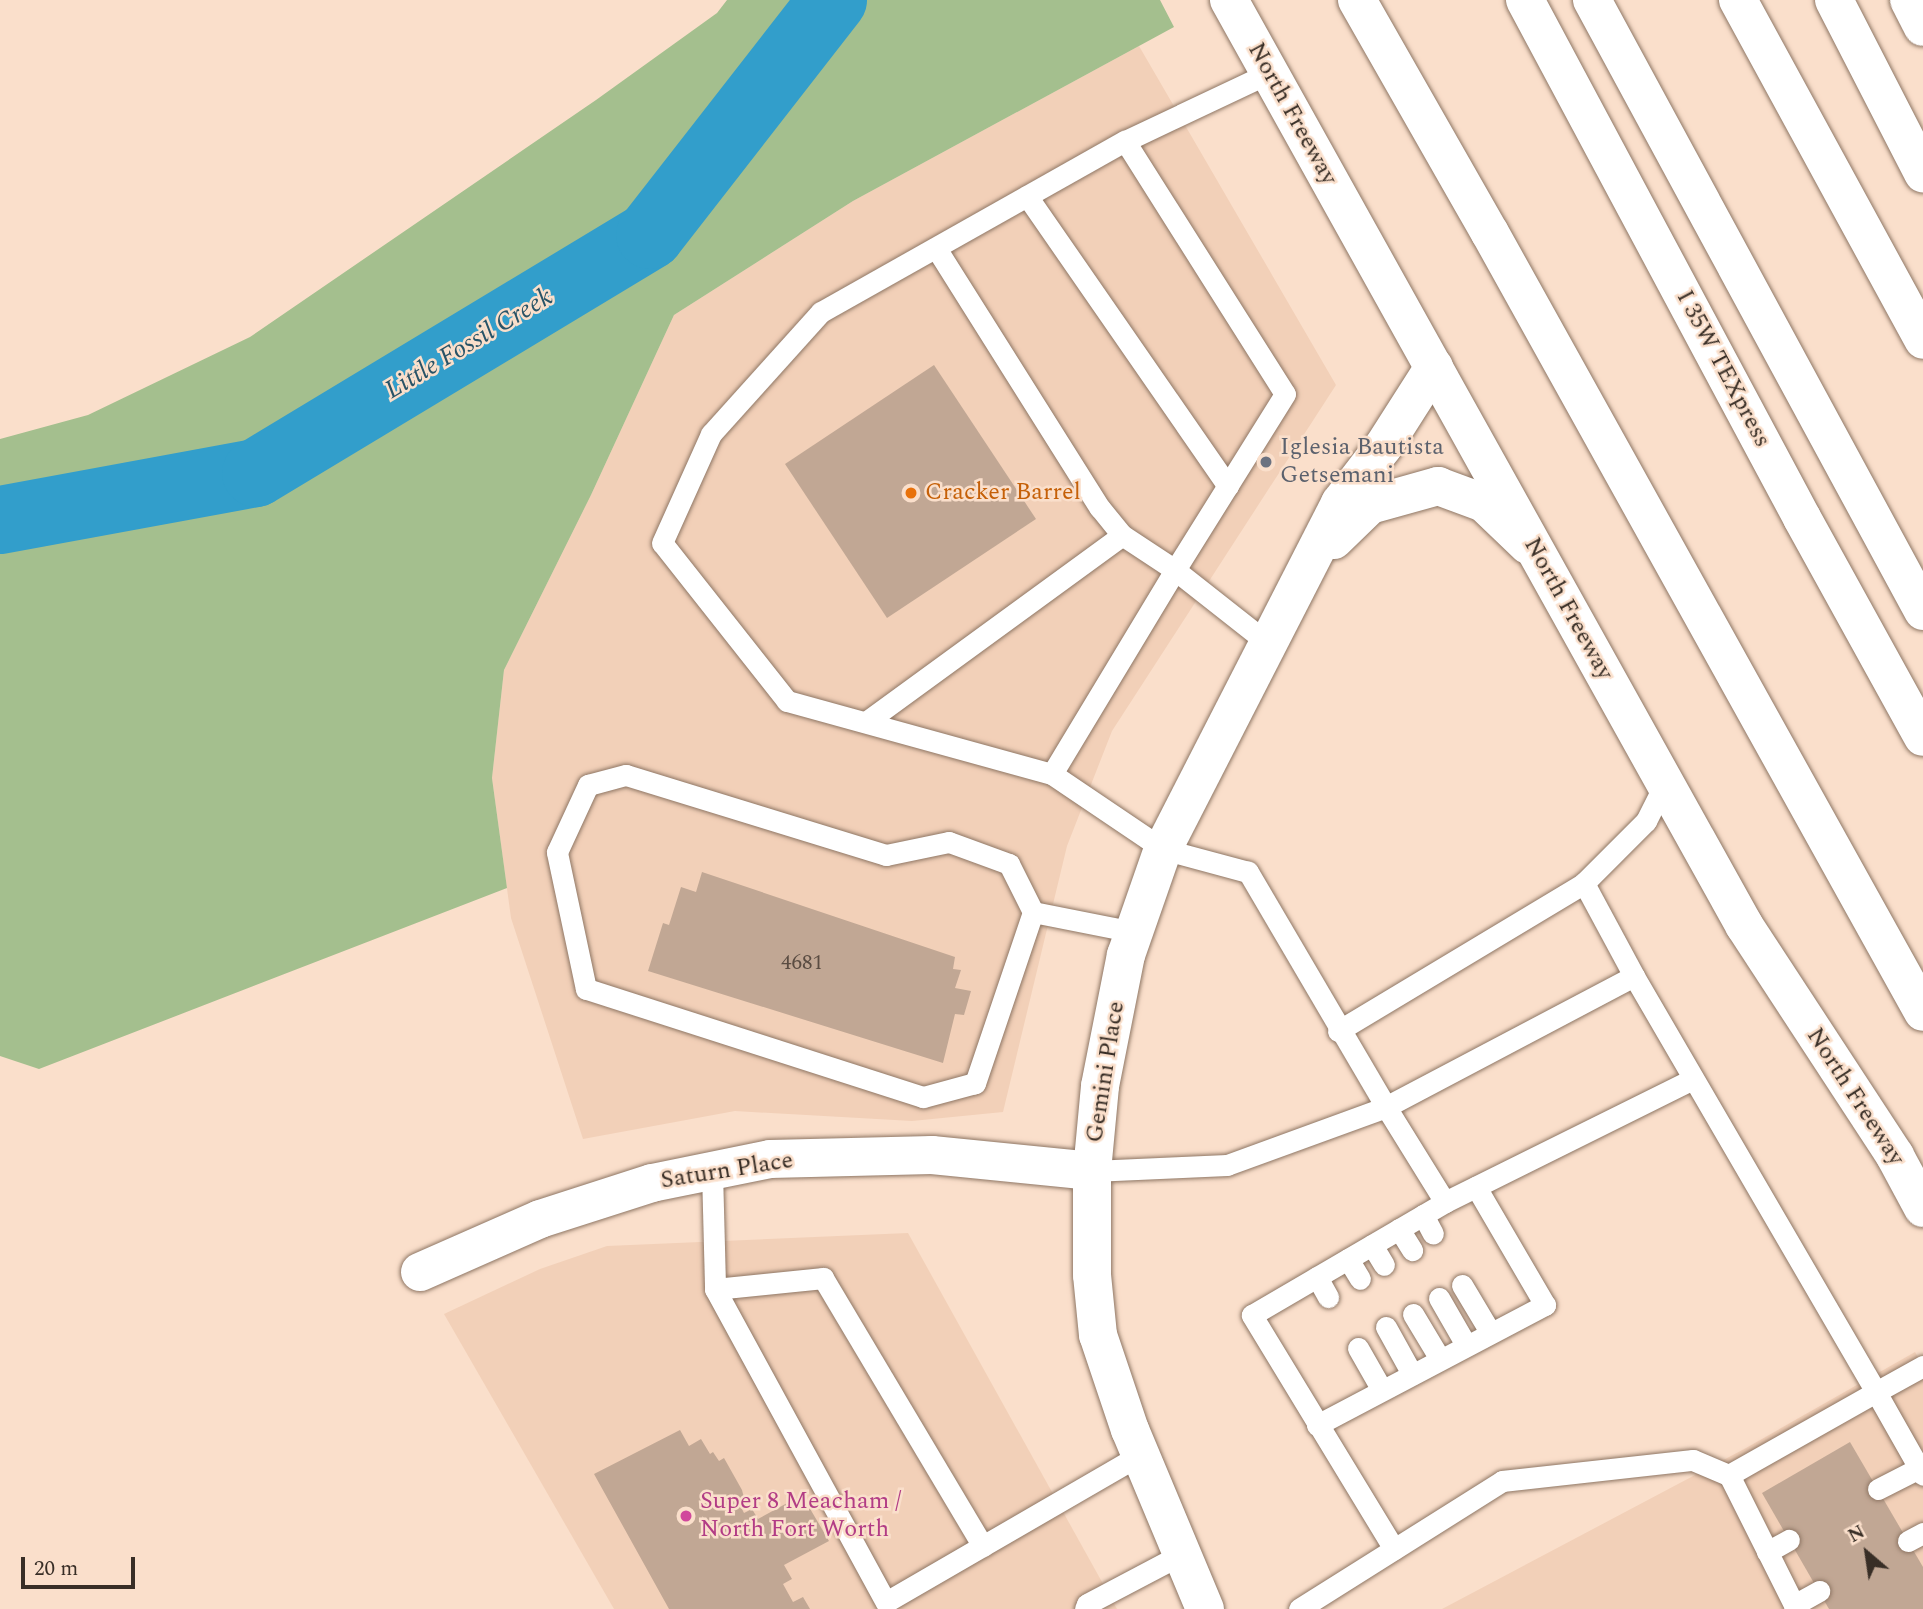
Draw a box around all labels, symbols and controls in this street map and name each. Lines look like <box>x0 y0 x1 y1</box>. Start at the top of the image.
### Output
street label: North Freeway <box>1241 38 1343 190</box>
water label: Little Fossil Creek <box>379 282 559 406</box>
street label: I 35W TEXpress <box>1670 286 1776 452</box>
place label: Iglesia Bautista Getsemani <box>1280 434 1444 490</box>
marker: Iglesia Bautista Getsemani <box>1258 454 1274 470</box>
place label: Cracker Barrel <box>925 479 1081 507</box>
marker: Cracker Barrel <box>903 485 919 501</box>
street label: North Freeway <box>1517 533 1619 685</box>
house number: 4681 <box>781 950 823 976</box>
street label: Gemini Place <box>1081 999 1131 1145</box>
street label: North Freeway <box>1800 1023 1910 1171</box>
street label: Saturn Place <box>659 1146 795 1196</box>
place label: Super 8 Meacham / North Fort Worth <box>700 1488 901 1544</box>
marker: Super 8 Meacham / North Fort Worth <box>678 1508 694 1524</box>
north arrow <box>1832 1518 1902 1588</box>
text: N <box>1843 1518 1870 1551</box>
scale bar <box>24 1542 138 1586</box>
text: 20 m <box>34 1553 78 1585</box>

